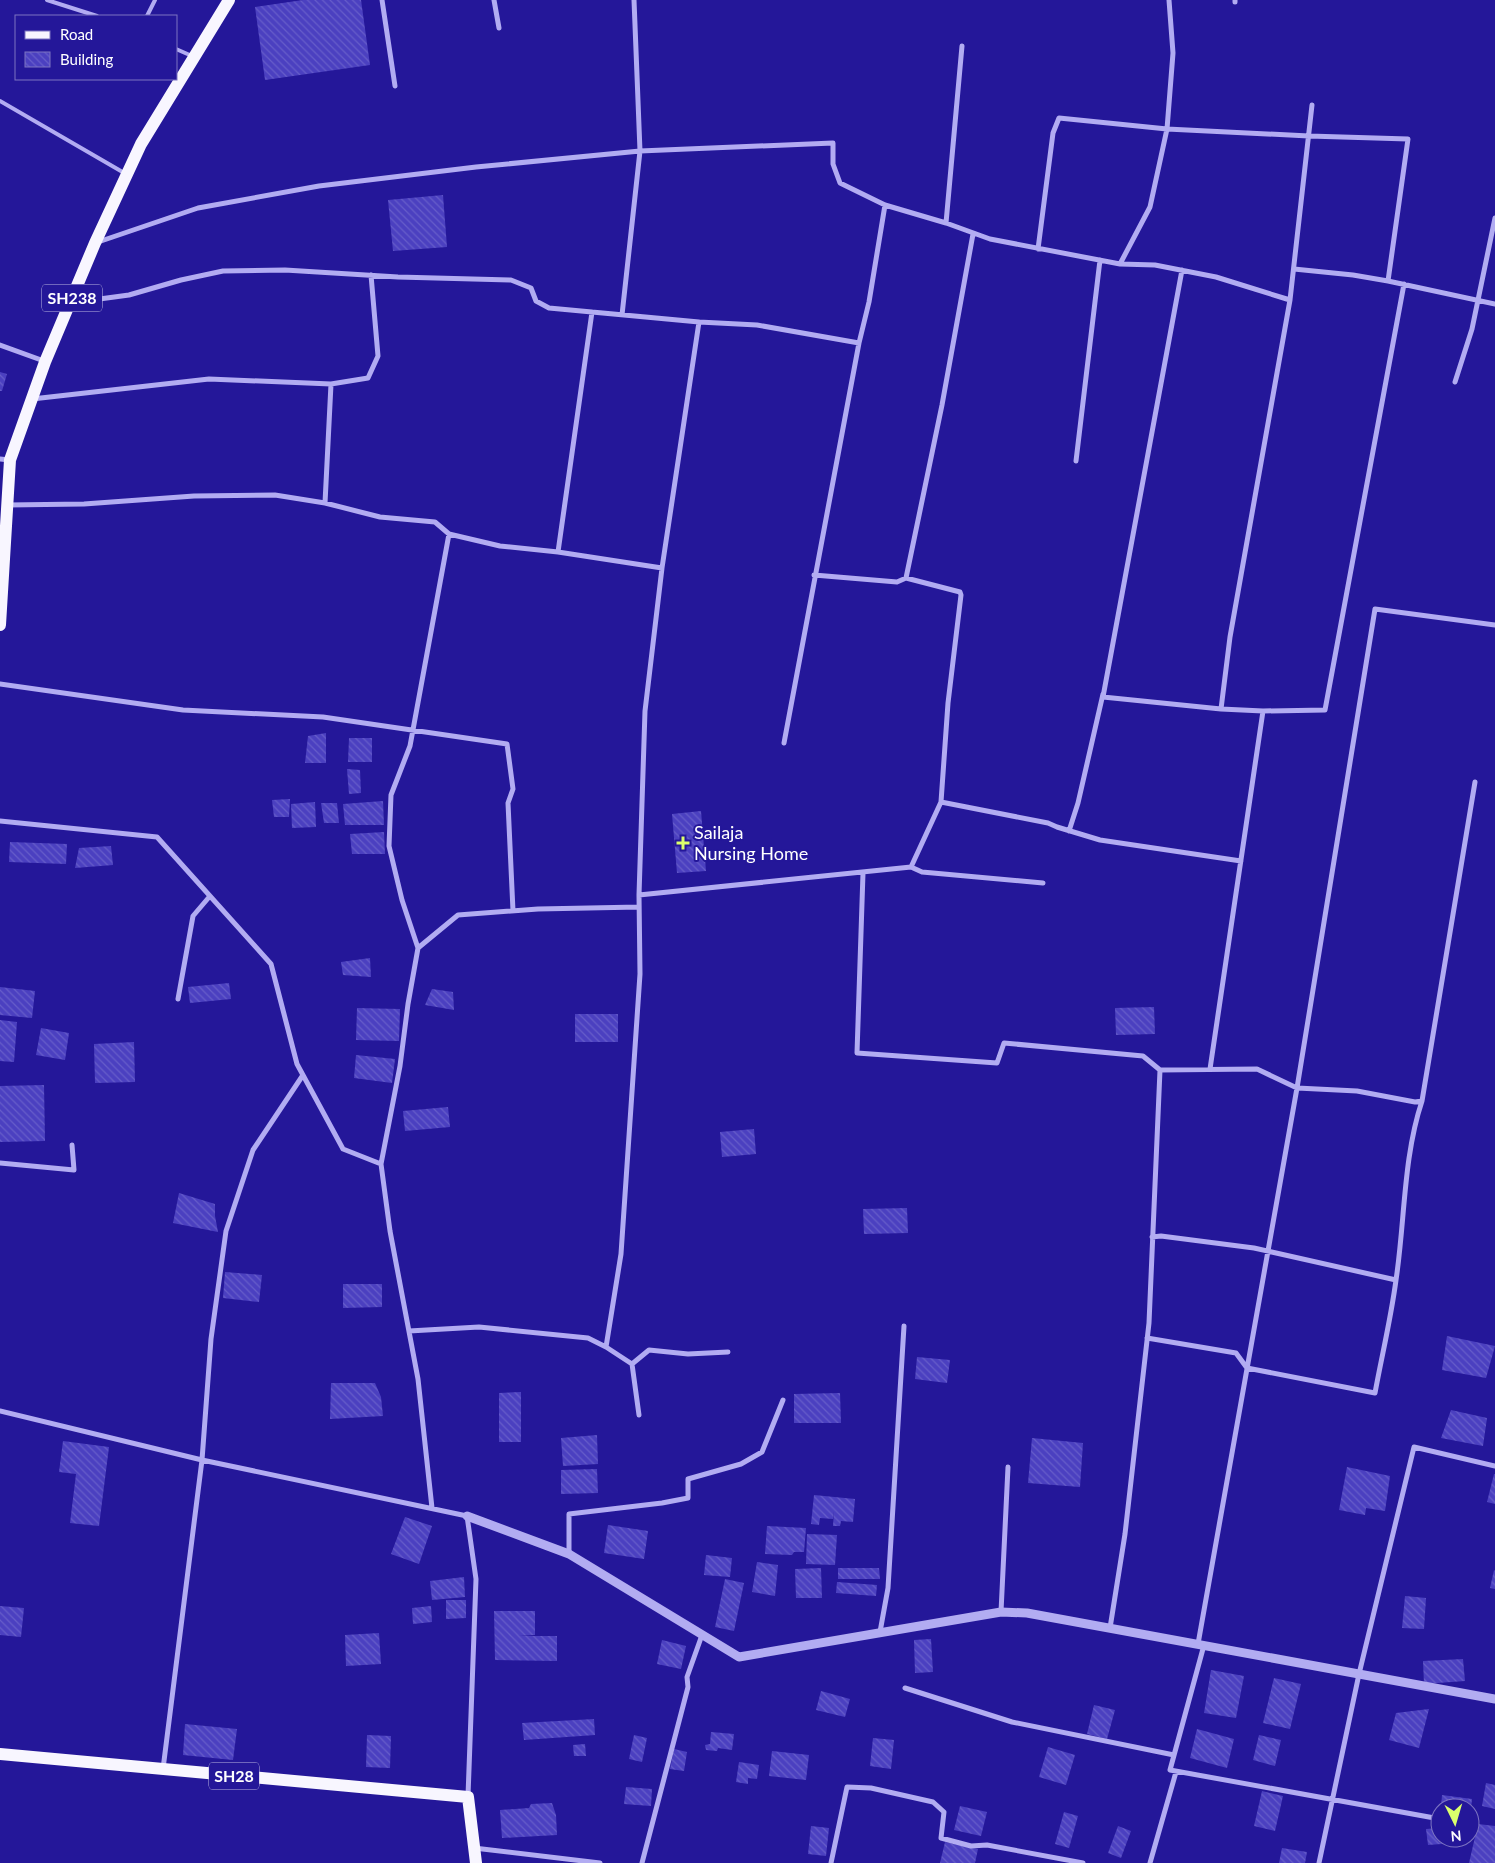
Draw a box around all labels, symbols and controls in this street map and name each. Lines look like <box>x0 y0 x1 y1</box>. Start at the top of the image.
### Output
legend <box>15 15 178 80</box>
text: Road <box>60 25 93 43</box>
text: Building <box>60 50 113 68</box>
road number: SH238 <box>42 284 102 312</box>
place label: Sailaja Nursing Home <box>694 821 808 864</box>
marker: Sailaja Nursing Home <box>676 836 690 850</box>
road number: SH28 <box>209 1762 259 1790</box>
north arrow <box>1430 1798 1480 1848</box>
text: N <box>1450 1828 1462 1845</box>

